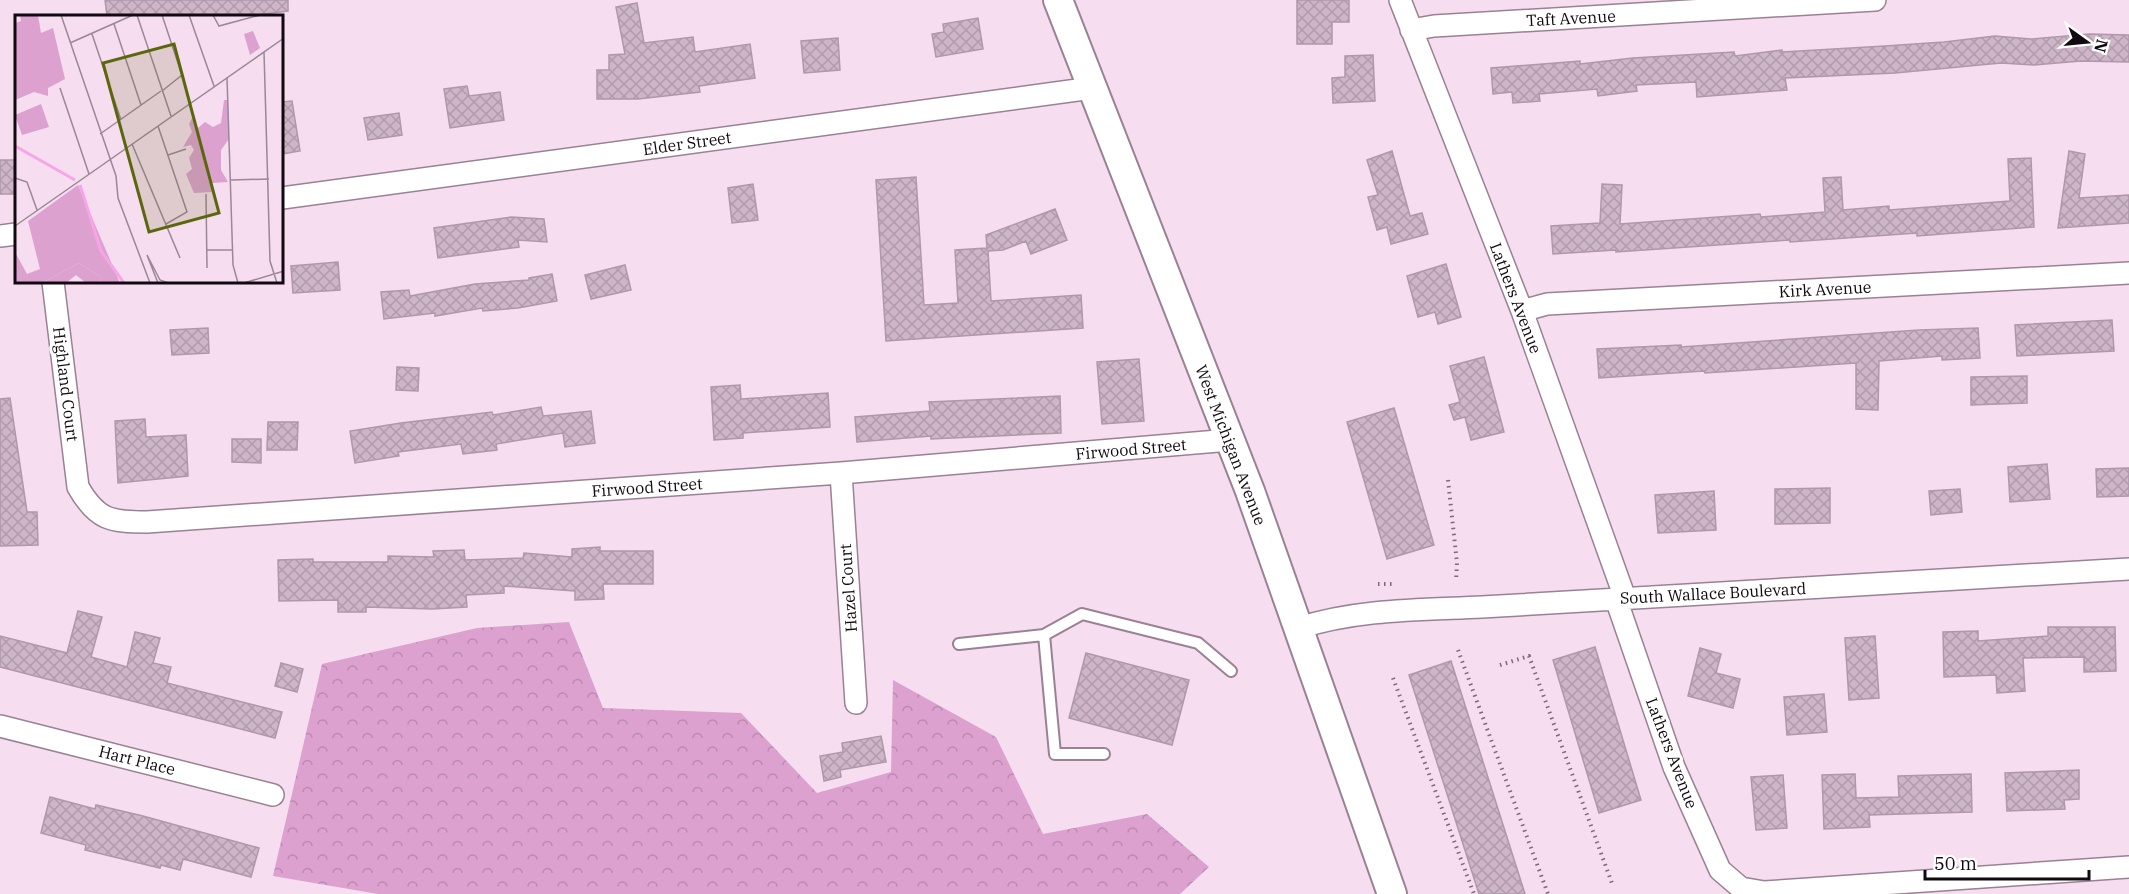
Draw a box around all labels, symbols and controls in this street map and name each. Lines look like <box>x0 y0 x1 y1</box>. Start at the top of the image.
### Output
street label: Taft Avenue <box>1526 6 1616 30</box>
north arrow <box>2057 12 2117 72</box>
inset map <box>15 15 284 284</box>
text: N <box>2090 37 2113 55</box>
street label: Elder Street <box>641 127 733 159</box>
street label: Lathers Avenue <box>1486 240 1546 356</box>
street label: Kirk Avenue <box>1778 277 1872 301</box>
street label: Highland Court <box>49 325 83 443</box>
street label: West Michigan Avenue <box>1191 362 1271 528</box>
street label: Firwood Street <box>1075 434 1188 464</box>
street label: Firwood Street <box>591 473 704 501</box>
street label: Hazel Court <box>835 543 861 633</box>
street label: South Wallace Boulevard <box>1619 578 1807 608</box>
street label: Lathers Avenue <box>1642 695 1702 811</box>
street label: Hart Place <box>97 741 177 779</box>
scale bar <box>1925 843 2088 881</box>
text: 50 m <box>1934 852 1977 875</box>

